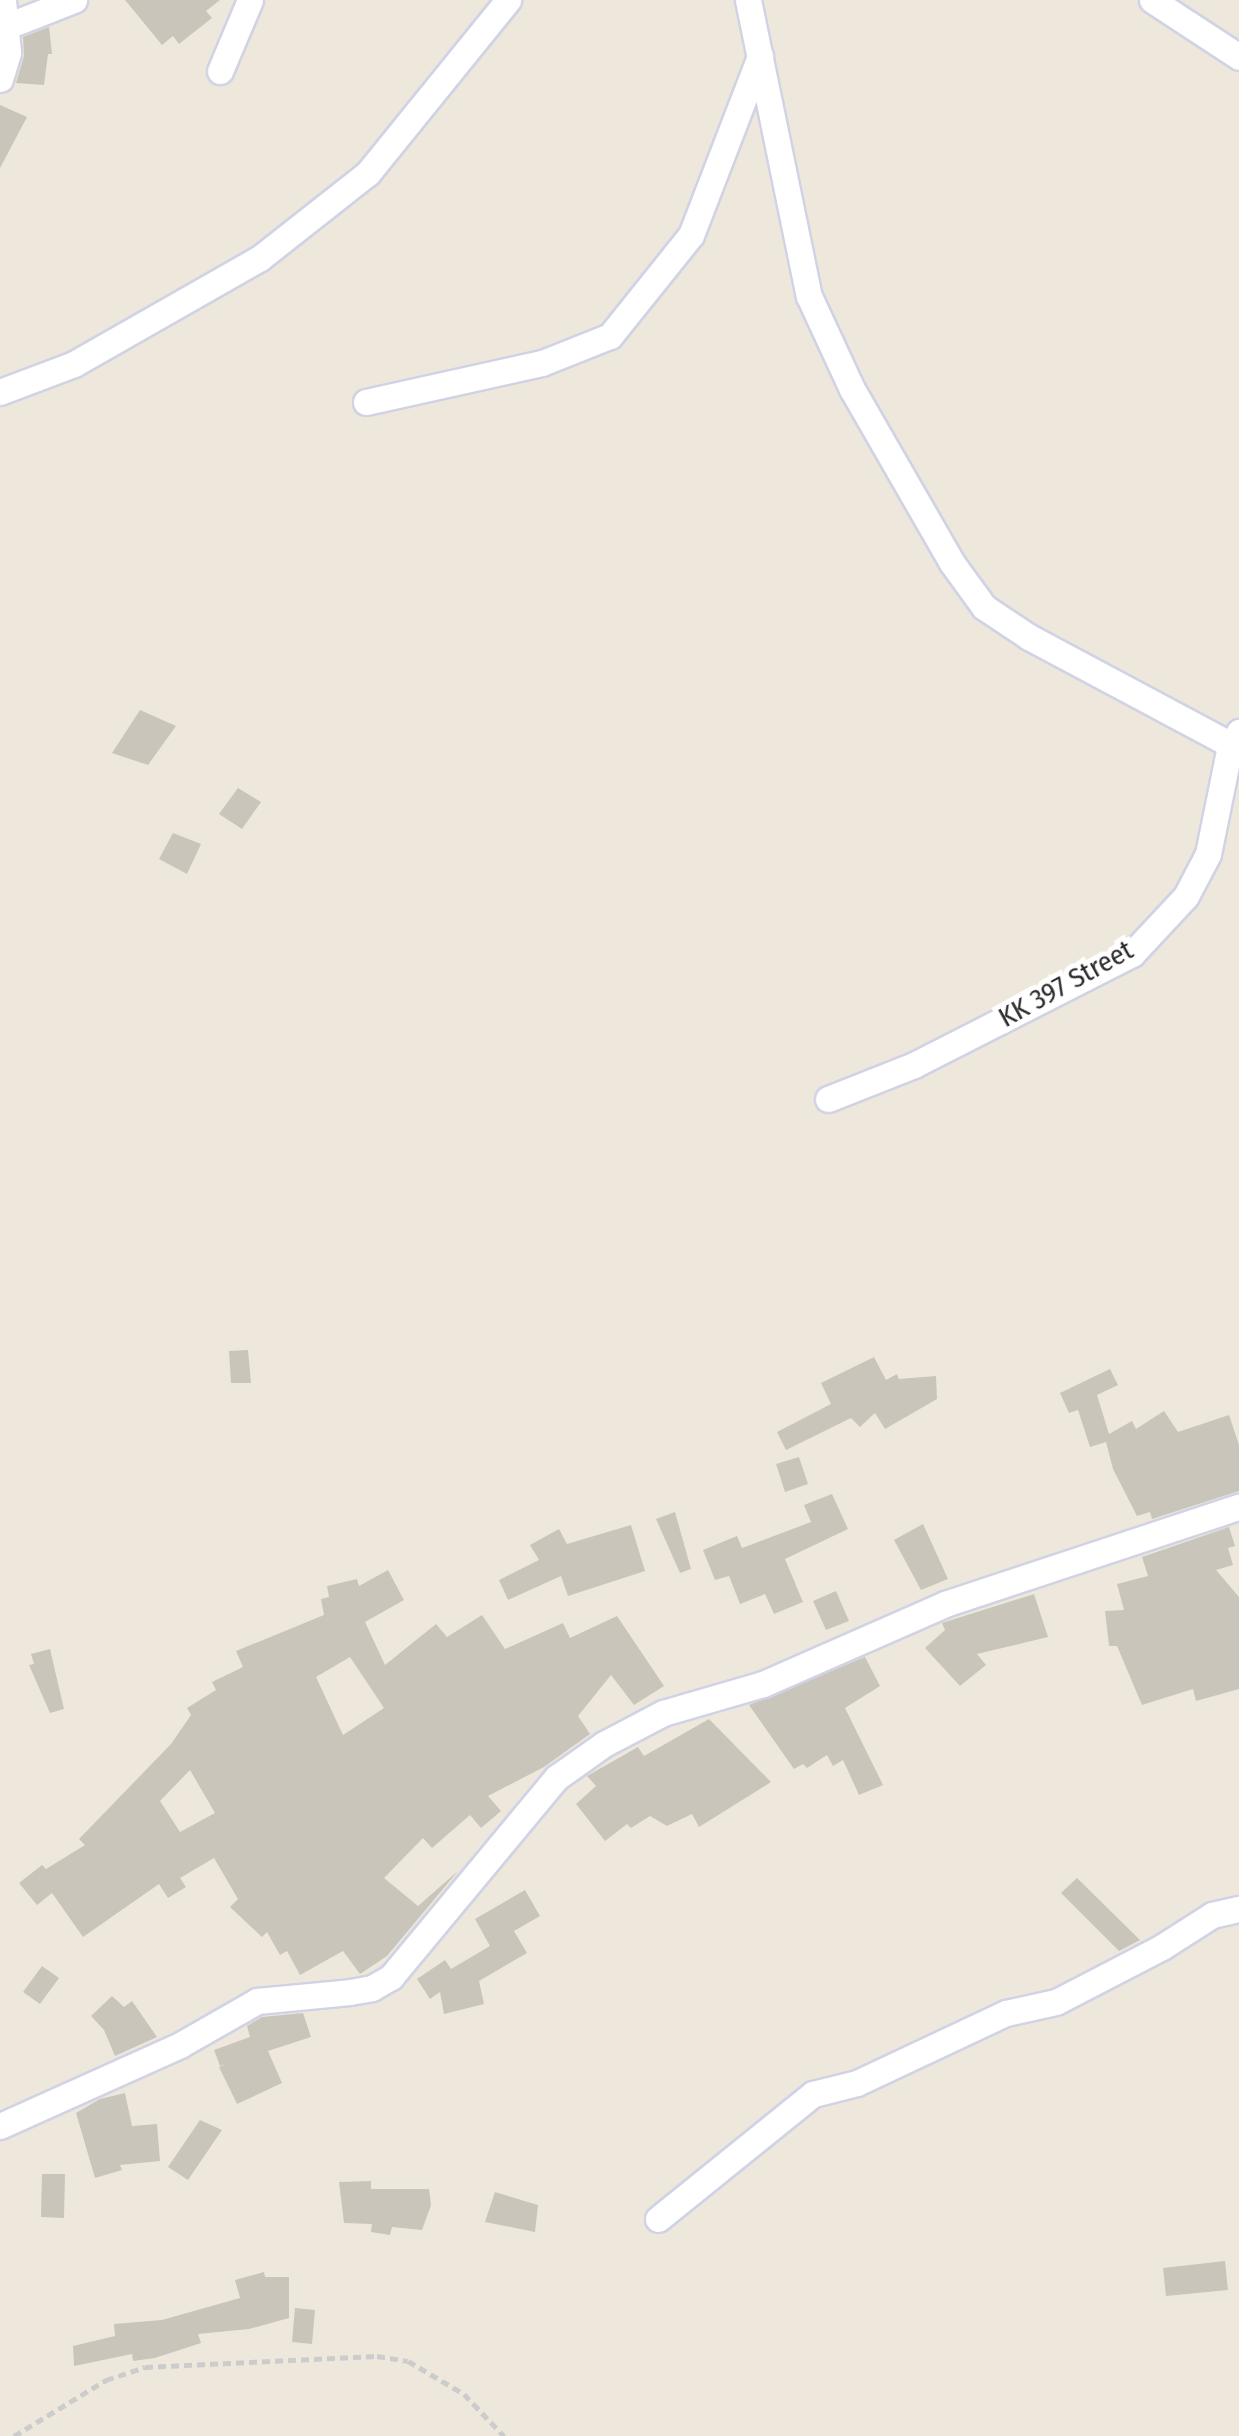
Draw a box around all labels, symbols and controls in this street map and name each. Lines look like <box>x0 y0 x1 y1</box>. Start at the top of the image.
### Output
street label: KK 397 Street <box>993 933 1139 1035</box>

